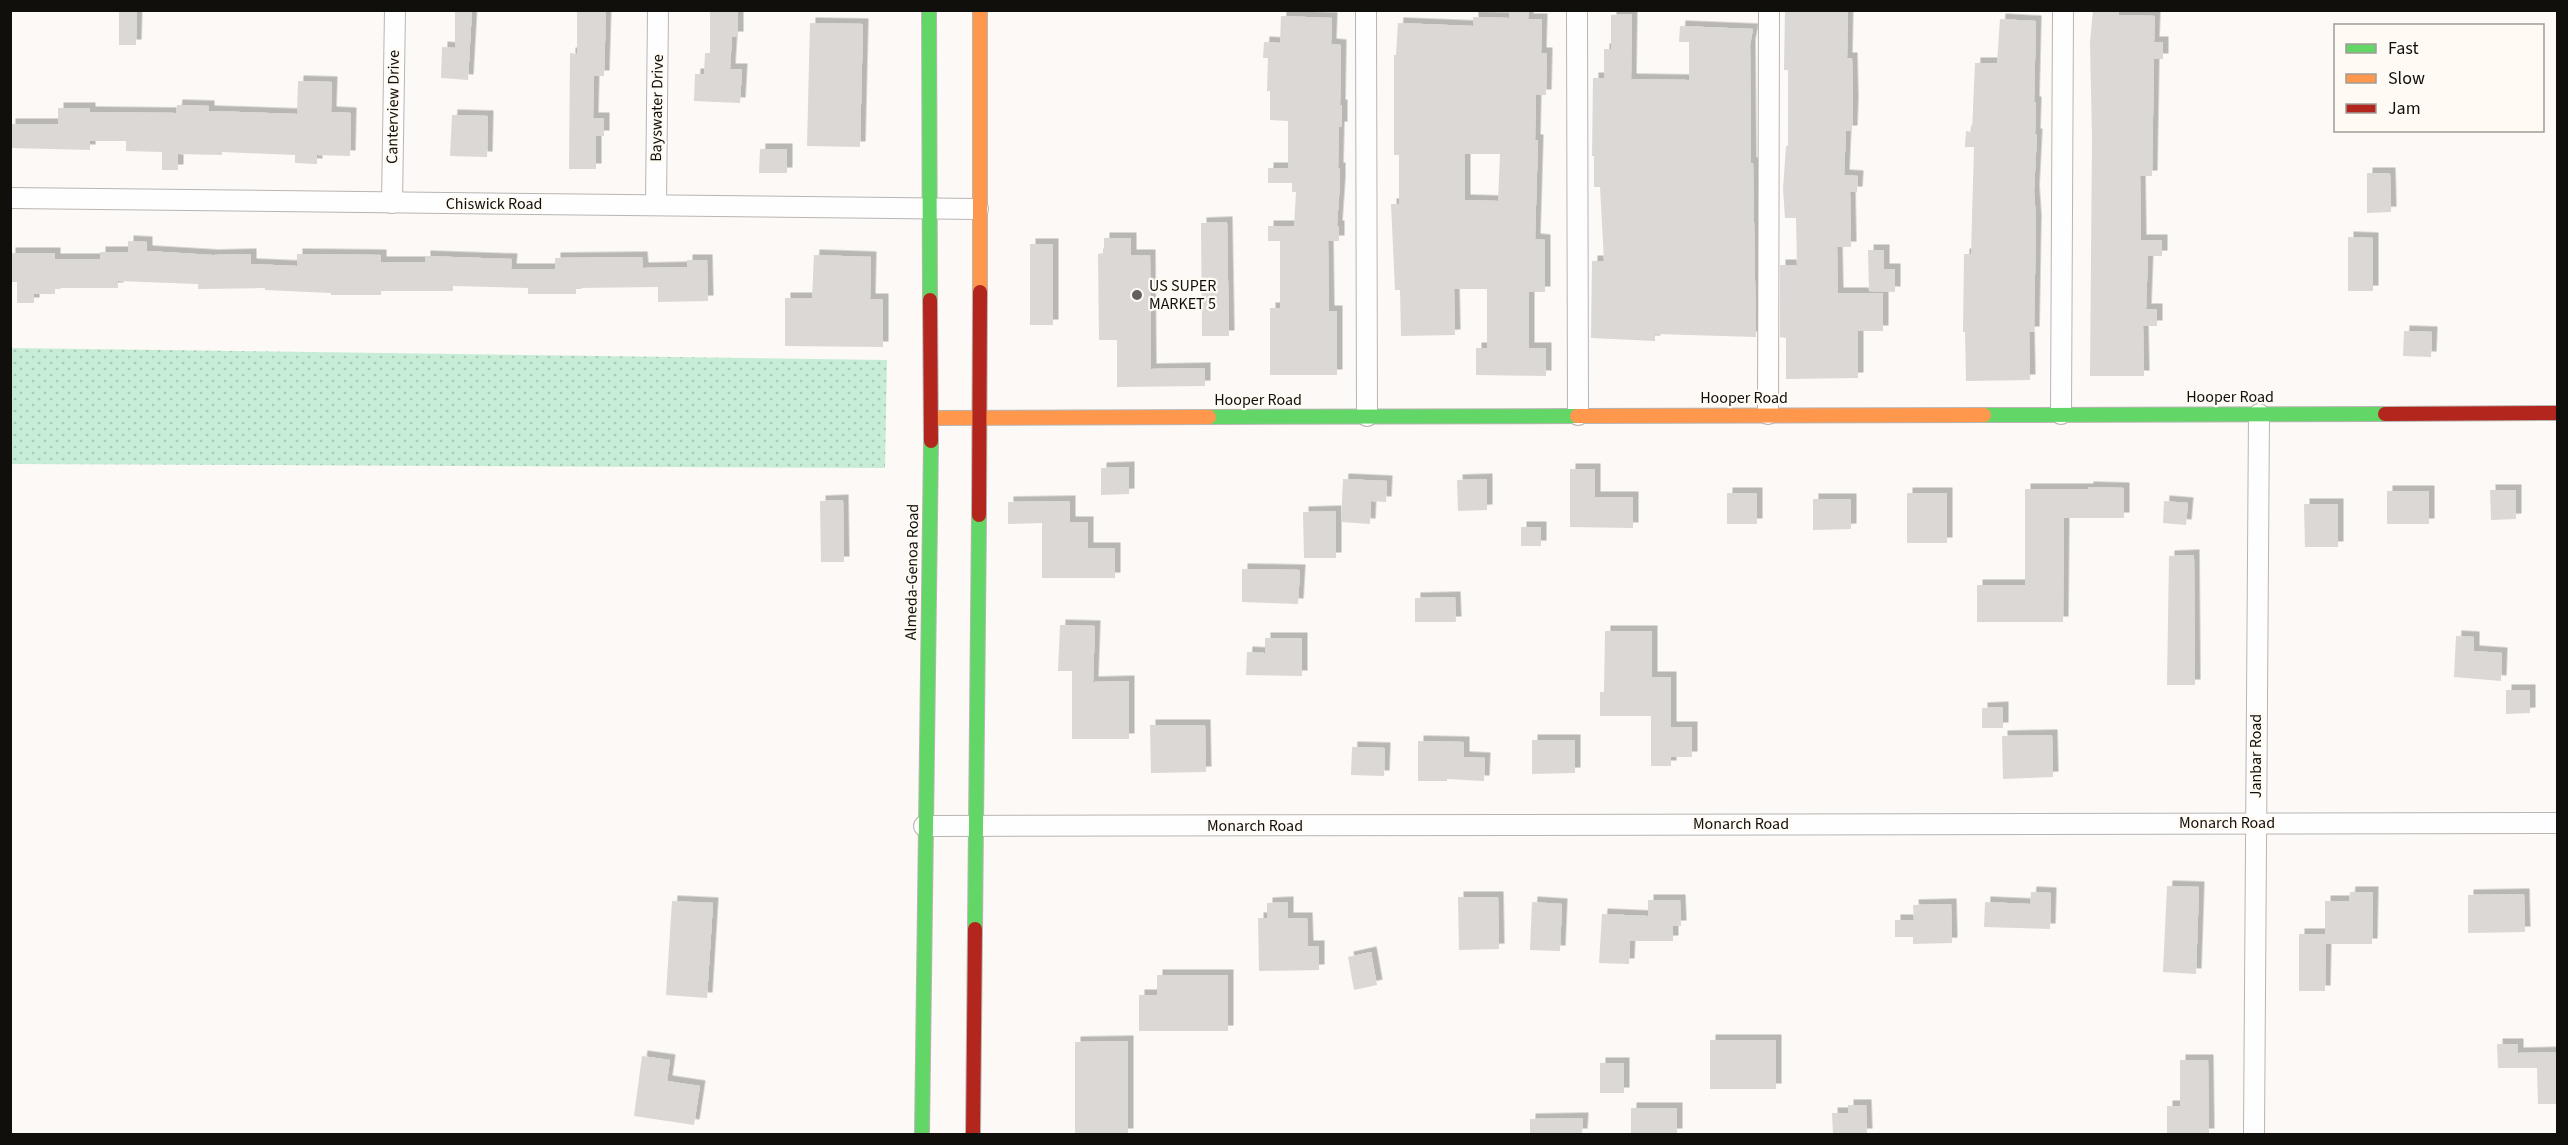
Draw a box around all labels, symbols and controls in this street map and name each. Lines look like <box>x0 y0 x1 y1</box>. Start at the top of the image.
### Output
legend <box>2334 24 2544 132</box>
text: Fast <box>2388 36 2419 61</box>
street label: Canterview Drive <box>381 50 405 164</box>
street label: Bayswater Drive <box>645 54 669 162</box>
text: Slow <box>2388 66 2425 91</box>
text: Jam <box>2388 96 2421 121</box>
street label: Chiswick Road <box>446 193 542 215</box>
place label: US SUPER MARKET 5 <box>1149 275 1216 315</box>
marker: US SUPER MARKET 5 <box>1130 288 1144 302</box>
street label: Hooper Road <box>2186 386 2274 408</box>
street label: Hooper Road <box>1700 387 1788 409</box>
street label: Hooper Road <box>1214 389 1302 411</box>
street label: Almeda-Genoa Road <box>900 504 924 640</box>
street label: Janbar Road <box>2245 714 2267 798</box>
street label: Monarch Road <box>2179 812 2275 834</box>
street label: Monarch Road <box>1693 813 1789 835</box>
street label: Monarch Road <box>1207 815 1303 837</box>

